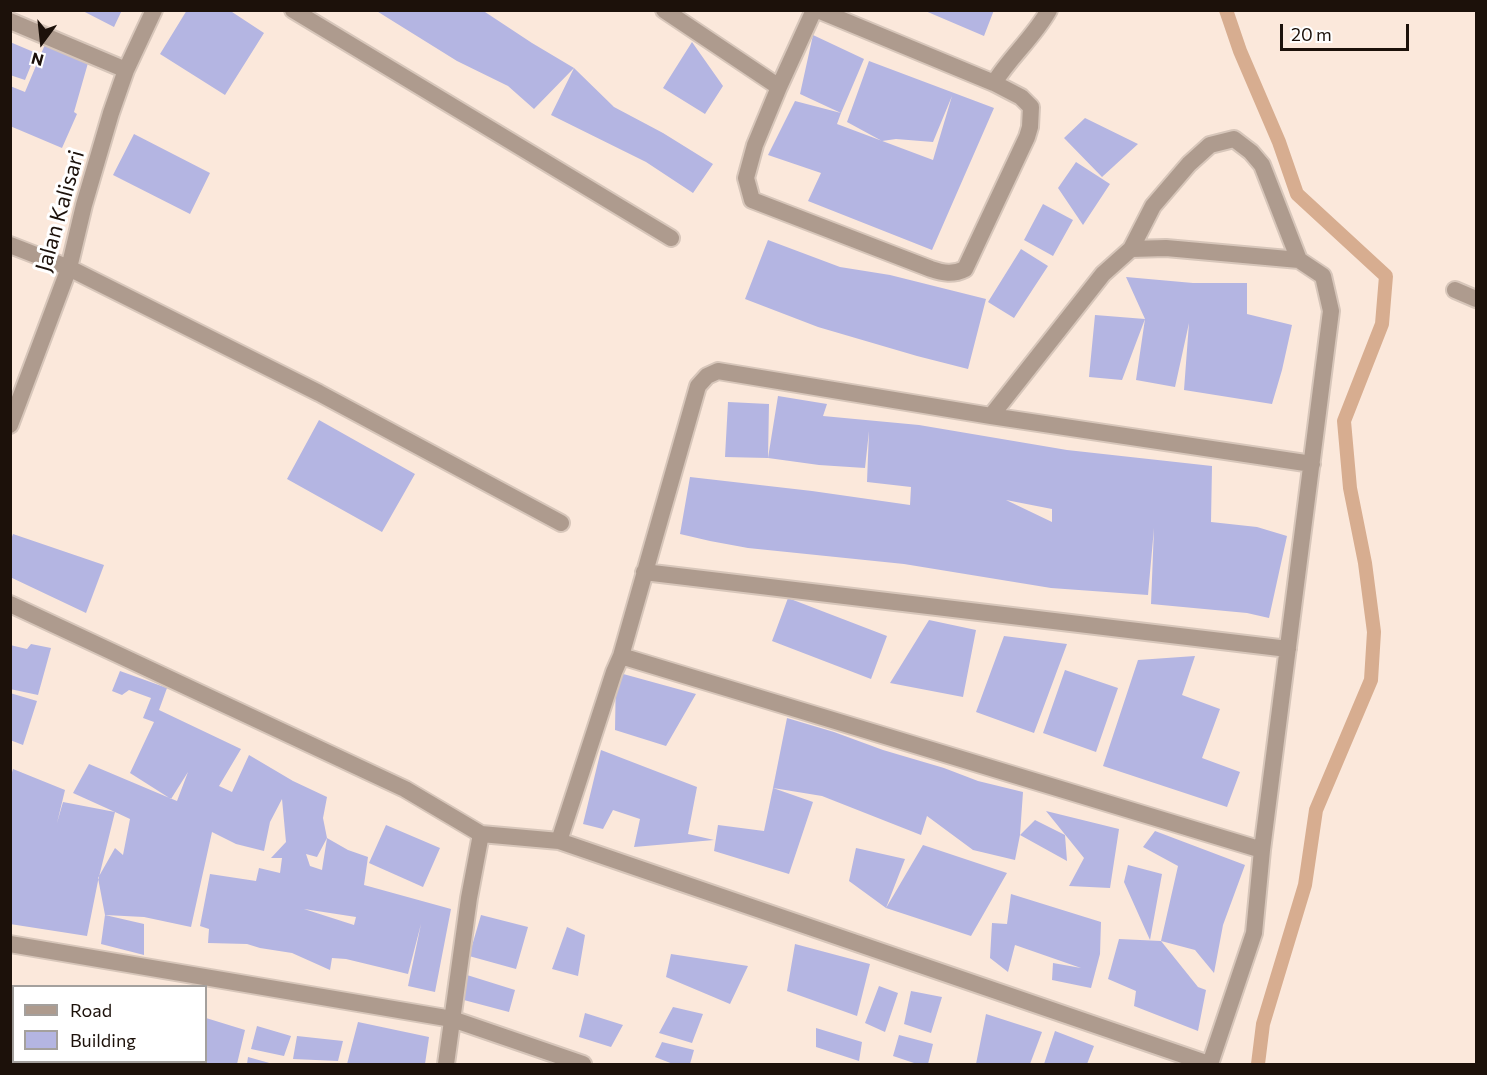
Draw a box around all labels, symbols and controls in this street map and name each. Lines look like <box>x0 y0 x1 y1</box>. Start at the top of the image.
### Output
north arrow <box>12 12 72 72</box>
scale bar <box>1283 12 1412 50</box>
text: 20 m <box>1291 23 1332 45</box>
text: N <box>29 49 45 71</box>
street label: Jalan Kalisari <box>30 147 90 275</box>
legend <box>12 985 207 1063</box>
text: Road <box>70 999 112 1021</box>
text: Building <box>70 1029 136 1051</box>

